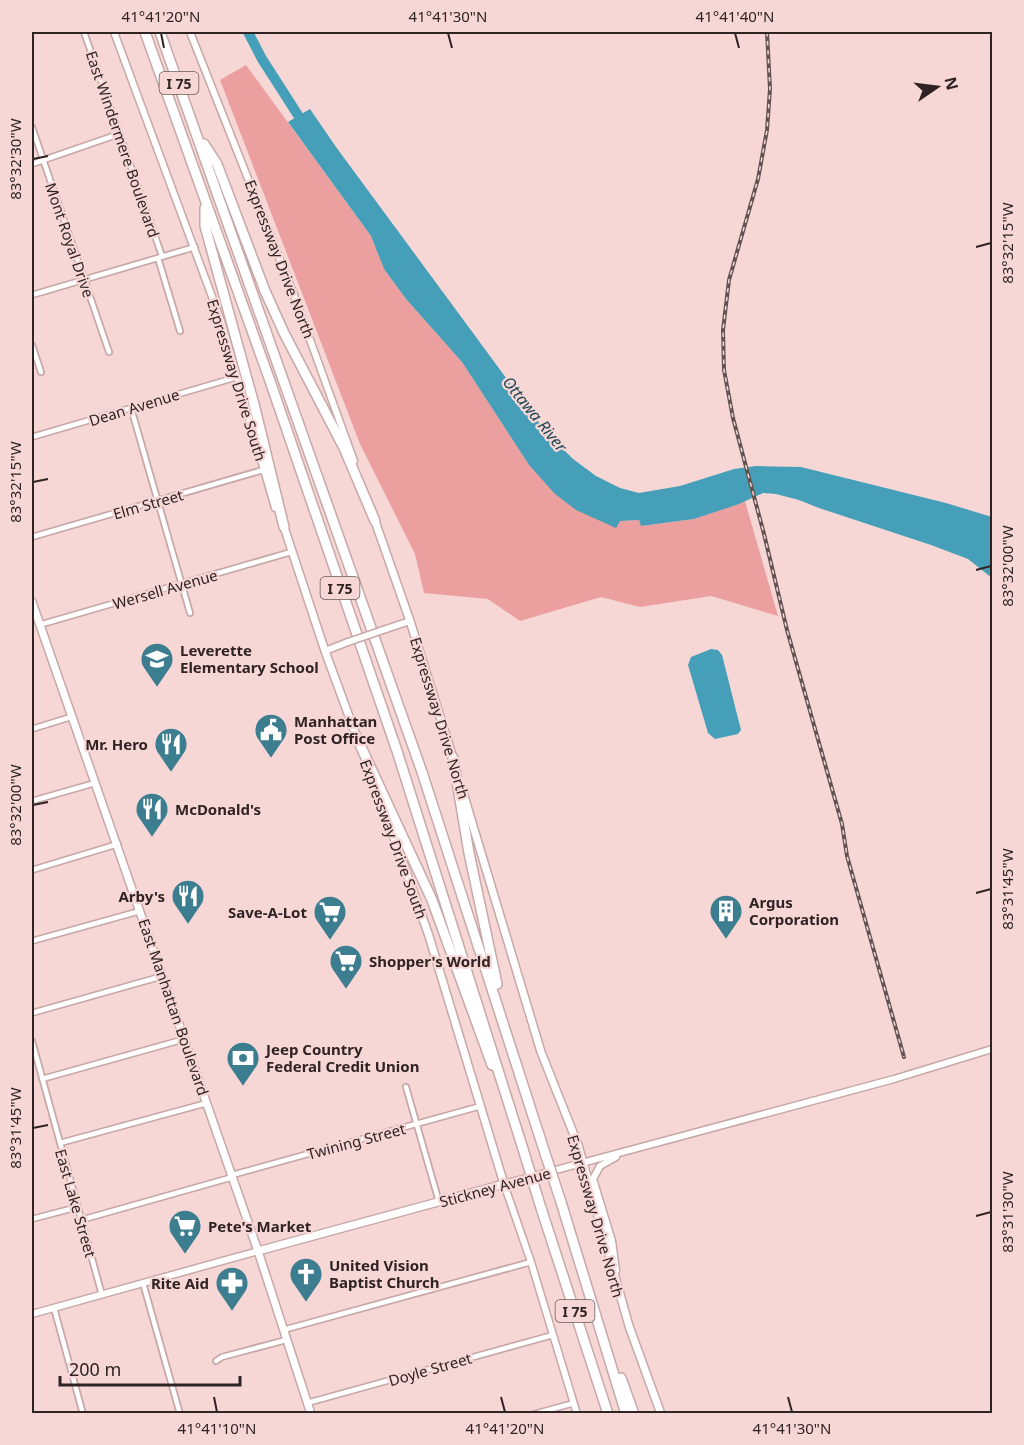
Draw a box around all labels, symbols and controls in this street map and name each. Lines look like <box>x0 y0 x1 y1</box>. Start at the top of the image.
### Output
text: 41°41'20"N <box>122 6 200 26</box>
text: 41°41'30"N <box>409 6 487 26</box>
text: 41°41'40"N <box>696 6 774 26</box>
street label: East Windermere Boulevard <box>82 48 164 240</box>
north arrow <box>907 57 967 117</box>
road number: I 75 <box>160 72 198 94</box>
text: N <box>939 74 964 92</box>
text: 83°32'30"W <box>5 118 25 200</box>
street label: Expressway Drive North <box>240 177 320 341</box>
street label: Mont Royal Drive <box>41 180 99 300</box>
text: 83°32'15"W <box>997 202 1017 284</box>
street label: Expressway Drive South <box>203 297 271 463</box>
water label: Ottawa River <box>498 372 573 457</box>
street label: Dean Avenue <box>86 384 182 430</box>
text: 83°32'15"W <box>5 441 25 523</box>
street label: Elm Street <box>111 484 186 524</box>
text: 83°32'00"W <box>997 525 1017 607</box>
street label: Wersell Avenue <box>110 564 220 614</box>
road number: I 75 <box>320 577 360 599</box>
street label: Expressway Drive North <box>406 635 474 801</box>
place label: Leverette Elementary School <box>180 640 319 677</box>
school or university icon: Leverette Elementary School <box>139 641 175 688</box>
place label: Manhattan Post Office <box>294 711 377 748</box>
public building icon: Manhattan Post Office <box>253 712 289 759</box>
restaurant icon: Mr. Hero <box>153 726 189 773</box>
place label: Mr. Hero <box>85 734 148 754</box>
street label: Expressway Drive South <box>356 757 432 921</box>
text: 83°32'00"W <box>5 764 25 846</box>
restaurant icon: McDonald's <box>134 791 170 838</box>
place label: McDonald's <box>175 799 261 819</box>
text: 83°31'45"W <box>997 848 1017 930</box>
restaurant icon: Arby's <box>170 878 206 925</box>
place label: Arby's <box>118 886 165 906</box>
place label: Argus Corporation <box>749 892 839 929</box>
building icon: Argus Corporation <box>708 893 744 940</box>
supermarket icon: Save-A-Lot <box>312 894 348 941</box>
place label: Save-A-Lot <box>228 902 307 922</box>
street label: East Manhattan Boulevard <box>134 916 214 1098</box>
supermarket icon: Shopper's World <box>328 943 364 990</box>
place label: Shopper's World <box>369 951 491 971</box>
place label: Jeep Country Federal Credit Union <box>264 1039 419 1076</box>
bank icon: Jeep Country Federal Credit Union <box>225 1040 261 1087</box>
text: 83°31'45"W <box>5 1087 25 1169</box>
street label: Twining Street <box>305 1118 408 1164</box>
street label: Expressway Drive North <box>563 1132 629 1300</box>
street label: East Lake Street <box>51 1147 101 1260</box>
street label: Stickney Avenue <box>437 1163 553 1211</box>
text: 83°31'30"W <box>997 1171 1017 1253</box>
supermarket icon: Pete's Market <box>167 1208 203 1255</box>
place label: Pete's Market <box>208 1216 312 1236</box>
place label: United Vision Baptist Church <box>329 1255 439 1292</box>
church icon: United Vision Baptist Church <box>288 1256 324 1303</box>
pharmacy icon: Rite Aid <box>214 1265 250 1312</box>
place label: Rite Aid <box>151 1273 209 1293</box>
road number: I 75 <box>556 1300 594 1322</box>
street label: Doyle Street <box>386 1347 474 1390</box>
scale bar <box>60 1349 240 1387</box>
text: 200 m <box>69 1357 121 1381</box>
text: 41°41'10"N <box>178 1418 256 1438</box>
text: 41°41'20"N <box>466 1418 544 1438</box>
text: 41°41'30"N <box>753 1418 831 1438</box>

